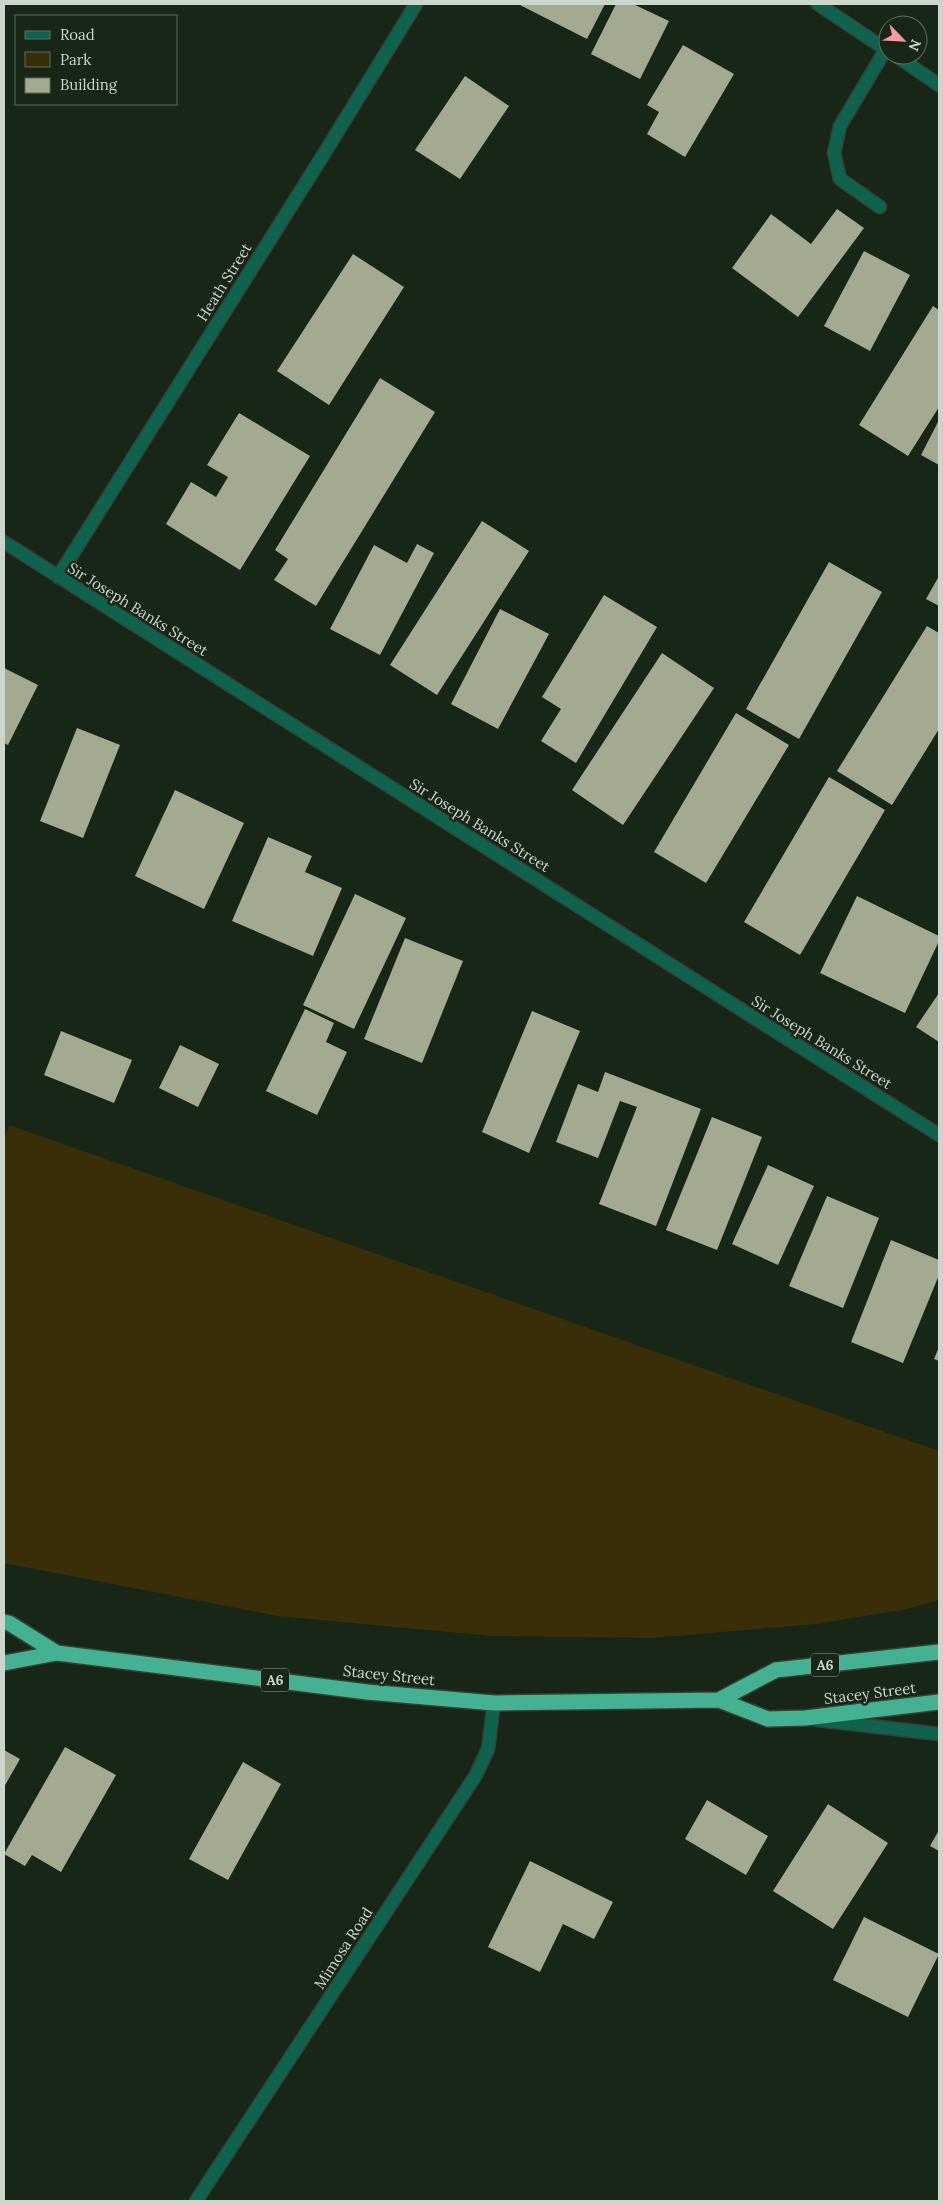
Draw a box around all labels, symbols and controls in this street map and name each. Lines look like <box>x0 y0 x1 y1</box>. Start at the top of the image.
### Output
legend <box>15 15 178 105</box>
north arrow <box>878 15 928 65</box>
text: Road <box>60 25 95 44</box>
text: N <box>904 37 925 54</box>
text: Park <box>60 50 91 69</box>
text: Building <box>60 75 118 94</box>
street label: Heath Street <box>193 239 256 325</box>
street label: Sir Joseph Banks Street <box>64 558 212 660</box>
street label: Sir Joseph Banks Street <box>406 774 554 876</box>
street label: Sir Joseph Banks Street <box>748 991 896 1093</box>
road number: A6 <box>811 1654 839 1676</box>
street label: Stacey Street <box>342 1661 436 1689</box>
road number: A6 <box>261 1668 289 1692</box>
street label: Stacey Street <box>823 1678 917 1708</box>
street label: Mimosa Road <box>310 1904 376 1992</box>

